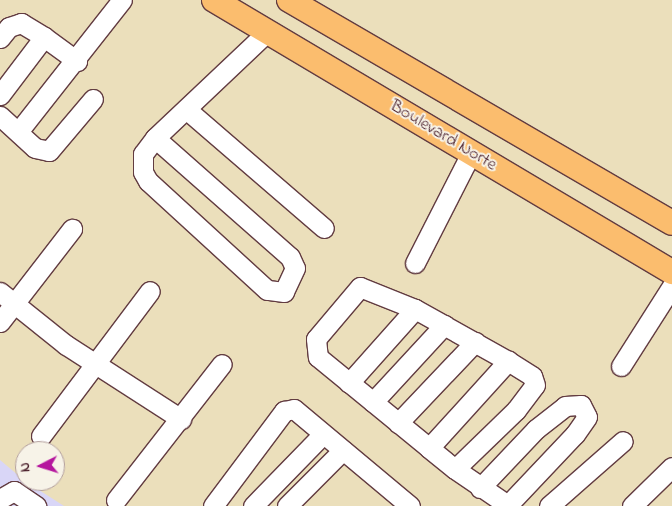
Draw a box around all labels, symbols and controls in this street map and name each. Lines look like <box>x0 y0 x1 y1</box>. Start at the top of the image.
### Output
street label: Boulevard Norte <box>386 96 500 176</box>
north arrow <box>15 441 65 491</box>
text: N <box>15 462 36 473</box>

